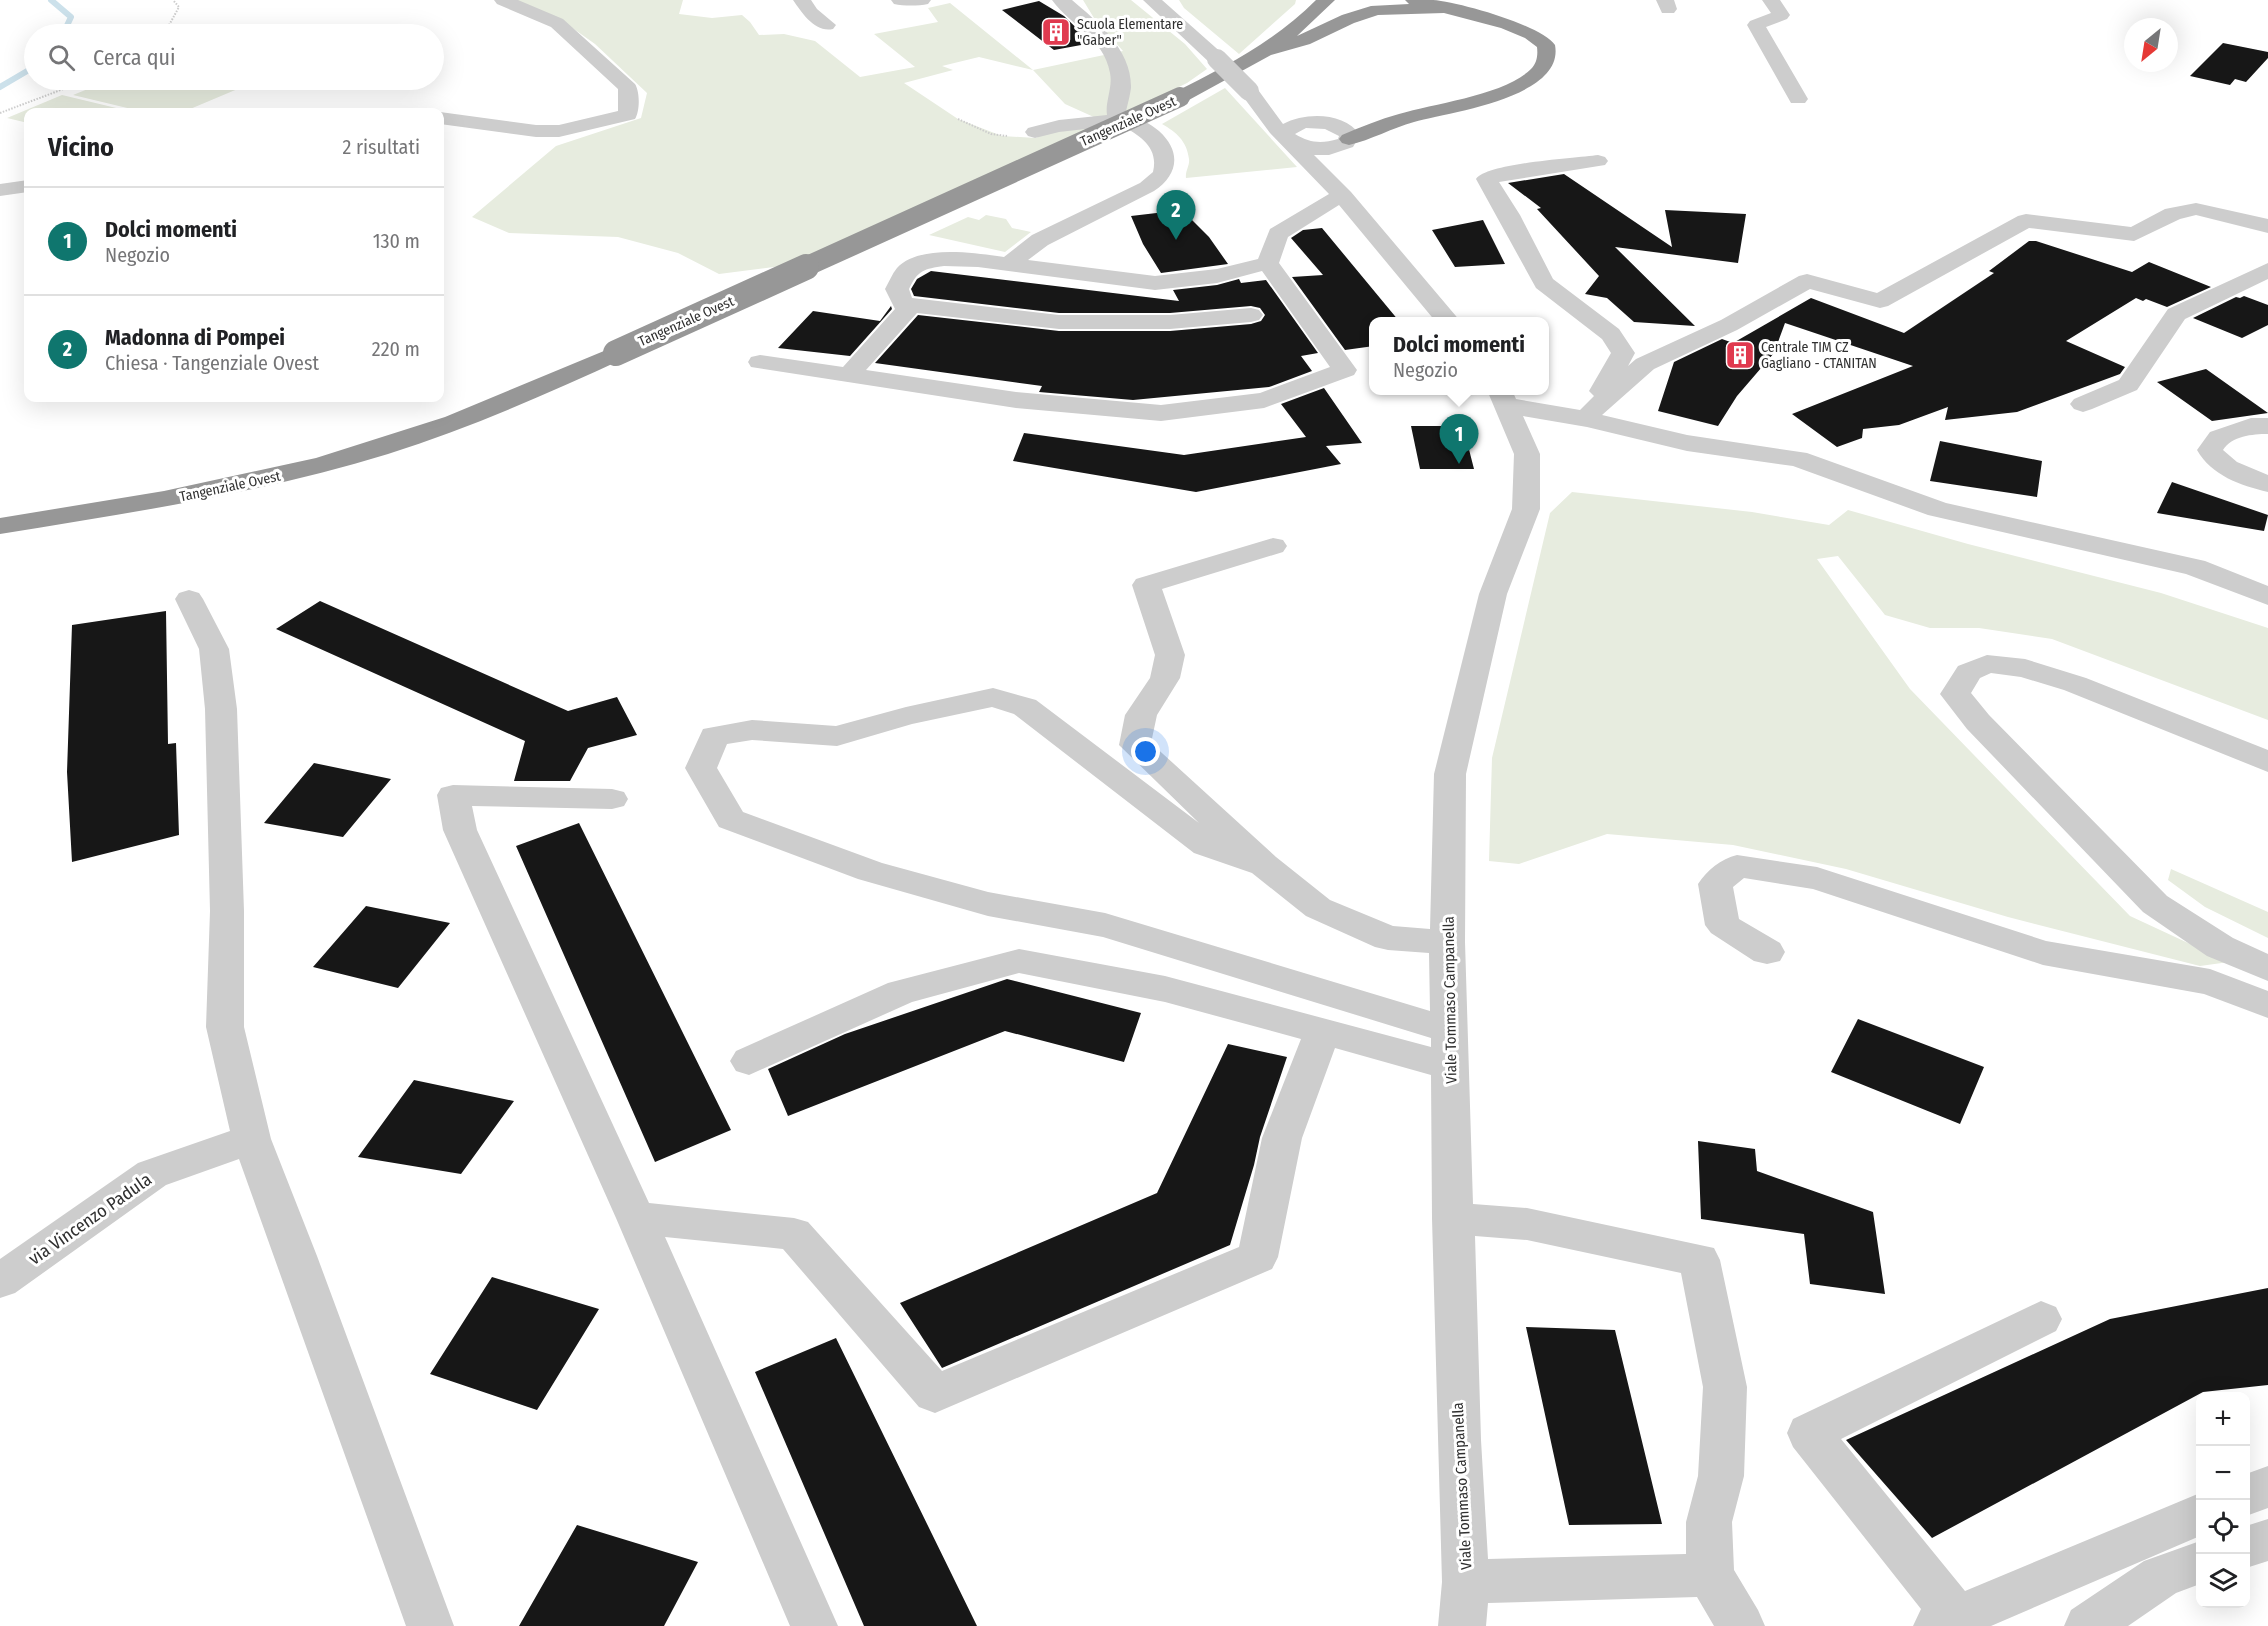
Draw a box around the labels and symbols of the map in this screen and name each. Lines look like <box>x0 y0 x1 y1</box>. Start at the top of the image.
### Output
building icon: Scuola Elementare "Gaber" <box>1040 16 1072 48</box>
place label: Scuola Elementare "Gaber" <box>1077 16 1183 49</box>
north arrow <box>2124 18 2178 72</box>
street label: Tangenziale Ovest <box>1078 93 1179 150</box>
pin: 2 <box>1156 190 1196 240</box>
street label: Tangenziale Ovest <box>636 293 737 350</box>
building icon: Centrale TIM CZ Gagliano - CTANITAN <box>1724 339 1756 371</box>
place label: Centrale TIM CZ Gagliano - CTANITAN <box>1761 339 1877 372</box>
pin: 1 <box>1440 414 1478 464</box>
street label: Tangenziale Ovest <box>178 467 283 505</box>
your location <box>1131 737 1160 766</box>
street label: Viale Tommaso Campanella <box>1440 916 1460 1084</box>
street label: via Vincenzo Padula <box>24 1168 156 1270</box>
street label: Viale Tommaso Campanella <box>1449 1402 1475 1570</box>

